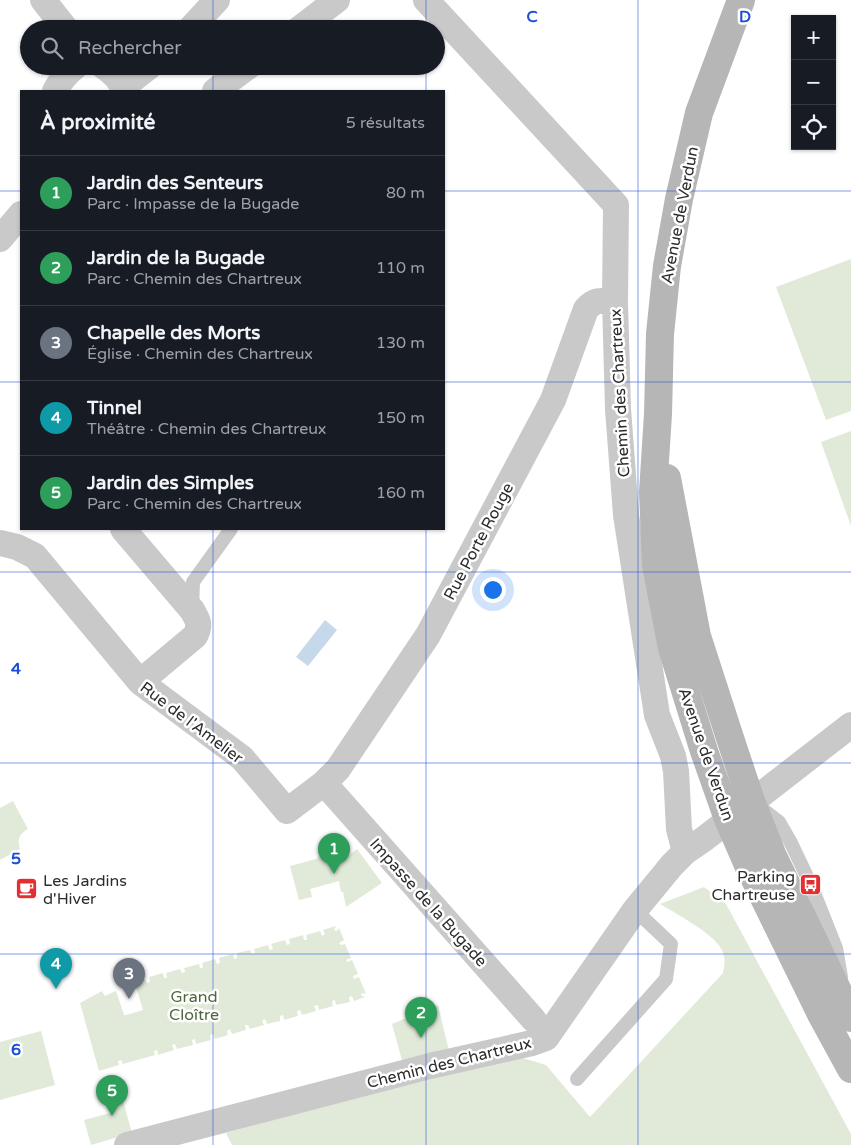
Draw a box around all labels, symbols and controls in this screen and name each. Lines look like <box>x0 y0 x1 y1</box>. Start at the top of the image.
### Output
text: C <box>526 7 538 27</box>
text: D <box>739 7 751 27</box>
map controls <box>791 15 836 150</box>
button: + <box>791 15 836 60</box>
search box <box>20 20 445 75</box>
icon: search <box>38 34 66 62</box>
text: Rechercher <box>78 37 181 59</box>
button: − <box>791 60 836 105</box>
button: locate <box>791 105 836 150</box>
text: À proximité <box>40 110 155 135</box>
text: 5 résultats <box>346 113 425 133</box>
street label: Avenue de Verdun <box>657 145 703 286</box>
text: Jardin des Senteurs <box>87 172 263 194</box>
text: 1 <box>51 183 61 203</box>
text: 80 m <box>386 183 425 203</box>
text: Parc · Impasse de la Bugade <box>87 194 299 214</box>
text: Jardin de la Bugade <box>87 247 265 269</box>
text: 2 <box>51 258 61 278</box>
text: 110 m <box>376 258 425 278</box>
text: Parc · Chemin des Chartreux <box>87 269 302 289</box>
street label: Chemin des Chartreux <box>606 308 634 478</box>
text: Chapelle des Morts <box>87 322 260 344</box>
text: 3 <box>51 333 61 353</box>
text: 130 m <box>376 333 425 353</box>
text: Église · Chemin des Chartreux <box>87 344 313 364</box>
text: Tinnel <box>87 397 142 419</box>
text: 4 <box>51 408 61 428</box>
text: 150 m <box>376 408 425 428</box>
text: Théâtre · Chemin des Chartreux <box>87 419 327 439</box>
text: Jardin des Simples <box>87 472 254 494</box>
street label: Rue Porte Rouge <box>440 479 518 604</box>
text: 5 <box>51 483 61 503</box>
text: 160 m <box>376 483 425 503</box>
text: Parc · Chemin des Chartreux <box>87 494 302 514</box>
your location <box>480 577 506 603</box>
text: 4 <box>11 659 21 679</box>
street label: Rue de l'Amelier <box>136 678 248 769</box>
street label: Avenue de Verdun <box>674 685 738 824</box>
pin: 1 <box>318 833 350 874</box>
street label: Impasse de la Bugade <box>365 834 491 971</box>
text: 5 <box>11 849 21 869</box>
place label: Parking Chartreuse <box>711 867 795 905</box>
place label: Les Jardins d'Hiver <box>43 871 127 909</box>
bus stop icon: Parking Chartreuse <box>799 873 823 897</box>
cafe icon: Les Jardins d'Hiver <box>15 877 39 901</box>
pin: 4 <box>40 948 72 989</box>
pin: 3 <box>113 958 145 999</box>
park label: Grand Cloître <box>169 987 219 1025</box>
pin: 2 <box>405 997 437 1038</box>
street label: Chemin des Chartreux <box>365 1033 534 1093</box>
text: 6 <box>11 1040 21 1060</box>
pin: 5 <box>96 1075 128 1116</box>

